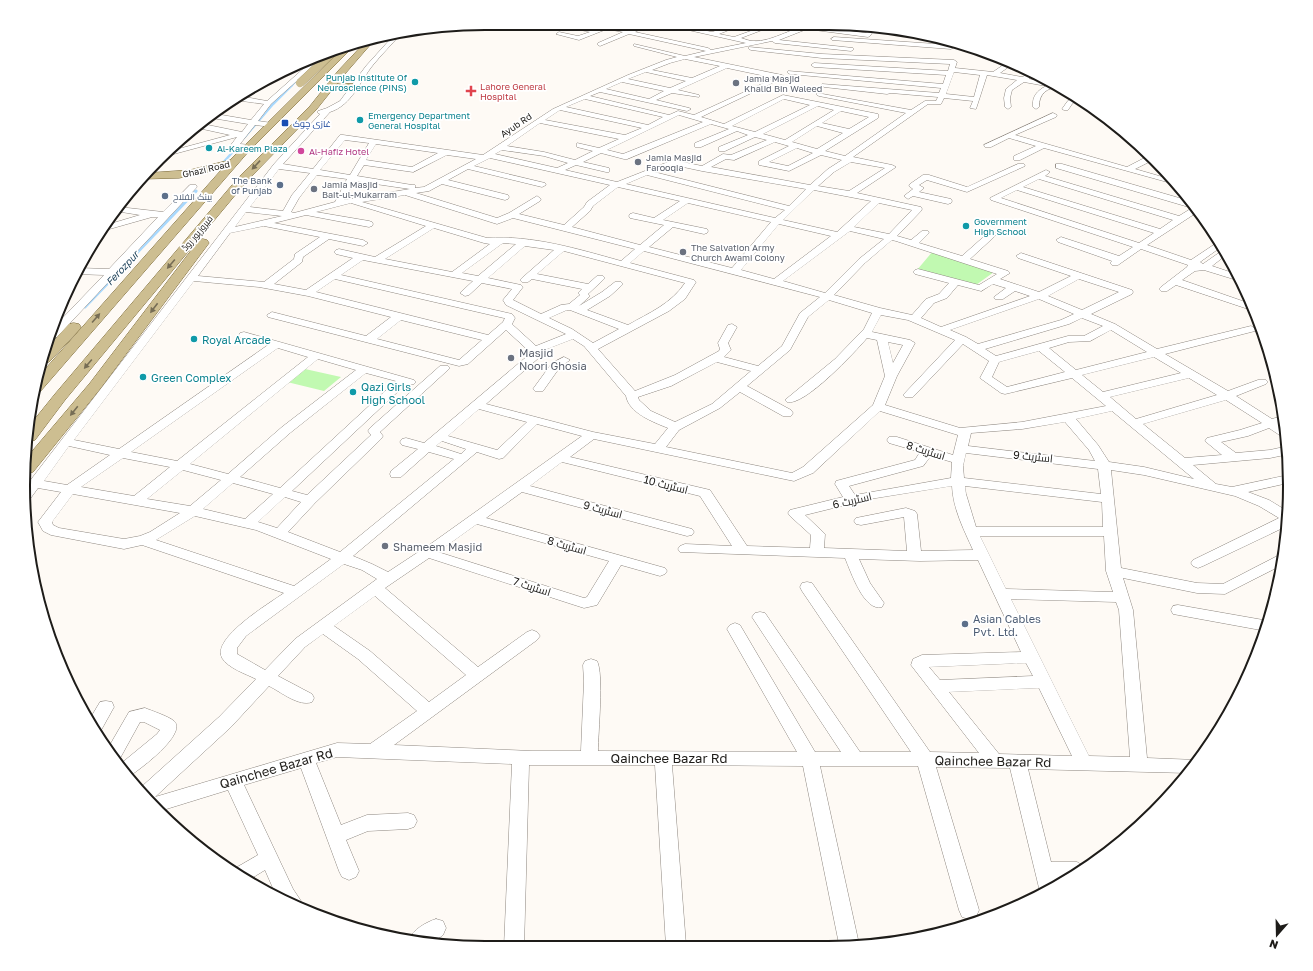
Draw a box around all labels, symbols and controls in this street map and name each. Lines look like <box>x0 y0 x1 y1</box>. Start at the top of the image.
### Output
place label: Punjab Institute Of Neuroscience (PINS) <box>317 72 408 93</box>
place label: Jamia Masjid Khalid Bin Waleed <box>744 73 822 94</box>
marker: Punjab Institute Of Neuroscience (PINS) <box>410 77 420 87</box>
marker: Jamia Masjid Khalid Bin Waleed <box>731 78 741 88</box>
place label: Lahore General Hospital <box>480 81 546 102</box>
marker: Lahore General Hospital <box>465 85 477 97</box>
place label: Emergency Department General Hospital <box>368 110 470 131</box>
street label: Ayub Rd <box>498 111 534 139</box>
marker: Emergency Department General Hospital <box>355 115 365 125</box>
marker: غازی چوک <box>280 118 290 128</box>
place label: غازی چوک <box>293 118 331 130</box>
marker: Al-Kareem Plaza <box>204 143 214 153</box>
place label: Al-Kareem Plaza <box>217 143 288 154</box>
marker: Al-Hafiz Hotel <box>296 146 306 156</box>
place label: Al-Hafiz Hotel <box>309 146 369 157</box>
place label: Jamia Masjid Farooqia <box>646 152 702 173</box>
marker: Jamia Masjid Farooqia <box>633 157 643 167</box>
street label: Ghazi Road <box>181 158 231 180</box>
one-way arrow <box>251 160 260 170</box>
place label: The Bank of Punjab <box>231 175 272 196</box>
place label: Jamia Masjid Bait-ul-Mukarram <box>322 179 397 200</box>
marker: The Bank of Punjab <box>275 180 285 190</box>
marker: Jamia Masjid Bait-ul-Mukarram <box>309 184 319 194</box>
marker: بینک الفلاح <box>160 191 170 201</box>
place label: بینک الفلاح <box>173 191 212 203</box>
street label: فیروزپور روڈ <box>179 213 216 254</box>
place label: Government High School <box>974 216 1027 237</box>
marker: Government High School <box>961 221 971 231</box>
place label: The Salvation Army Church Awami Colony <box>691 242 785 263</box>
water label: Ferozpur <box>103 247 142 288</box>
marker: The Salvation Army Church Awami Colony <box>678 247 688 257</box>
one-way arrow <box>167 259 176 270</box>
one-way arrow <box>150 302 158 313</box>
one-way arrow <box>92 313 101 324</box>
place label: Royal Arcade <box>202 333 271 346</box>
marker: Royal Arcade <box>189 334 199 344</box>
place label: Masjid Noori Ghosia <box>519 346 587 372</box>
marker: Masjid Noori Ghosia <box>506 353 516 363</box>
one-way arrow <box>84 359 93 369</box>
place label: Green Complex <box>151 371 231 384</box>
marker: Green Complex <box>138 372 148 382</box>
place label: Qazi Girls High School <box>361 380 426 406</box>
marker: Qazi Girls High School <box>348 387 358 397</box>
one-way arrow <box>70 405 79 416</box>
street label: اسٹریٹ 8 <box>905 438 947 463</box>
street label: اسٹریٹ 9 <box>1012 447 1054 466</box>
street label: اسٹریٹ 10 <box>642 472 690 497</box>
street label: اسٹریٹ 6 <box>831 489 873 512</box>
street label: اسٹریٹ 9 <box>582 498 624 521</box>
street label: اسٹریٹ 8 <box>546 533 588 558</box>
place label: Shameem Masjid <box>393 540 482 553</box>
marker: Shameem Masjid <box>380 541 390 551</box>
street label: اسٹریٹ 7 <box>511 574 553 599</box>
place label: Asian Cables Pvt. Ltd. <box>973 612 1041 638</box>
marker: Asian Cables Pvt. Ltd. <box>960 619 970 629</box>
street label: Qainchee Bazar Rd <box>218 744 334 792</box>
street label: Qainchee Bazar Rd <box>611 750 727 766</box>
street label: Qainchee Bazar Rd <box>934 752 1052 770</box>
north arrow <box>1257 915 1297 955</box>
text: N <box>1267 937 1280 952</box>

